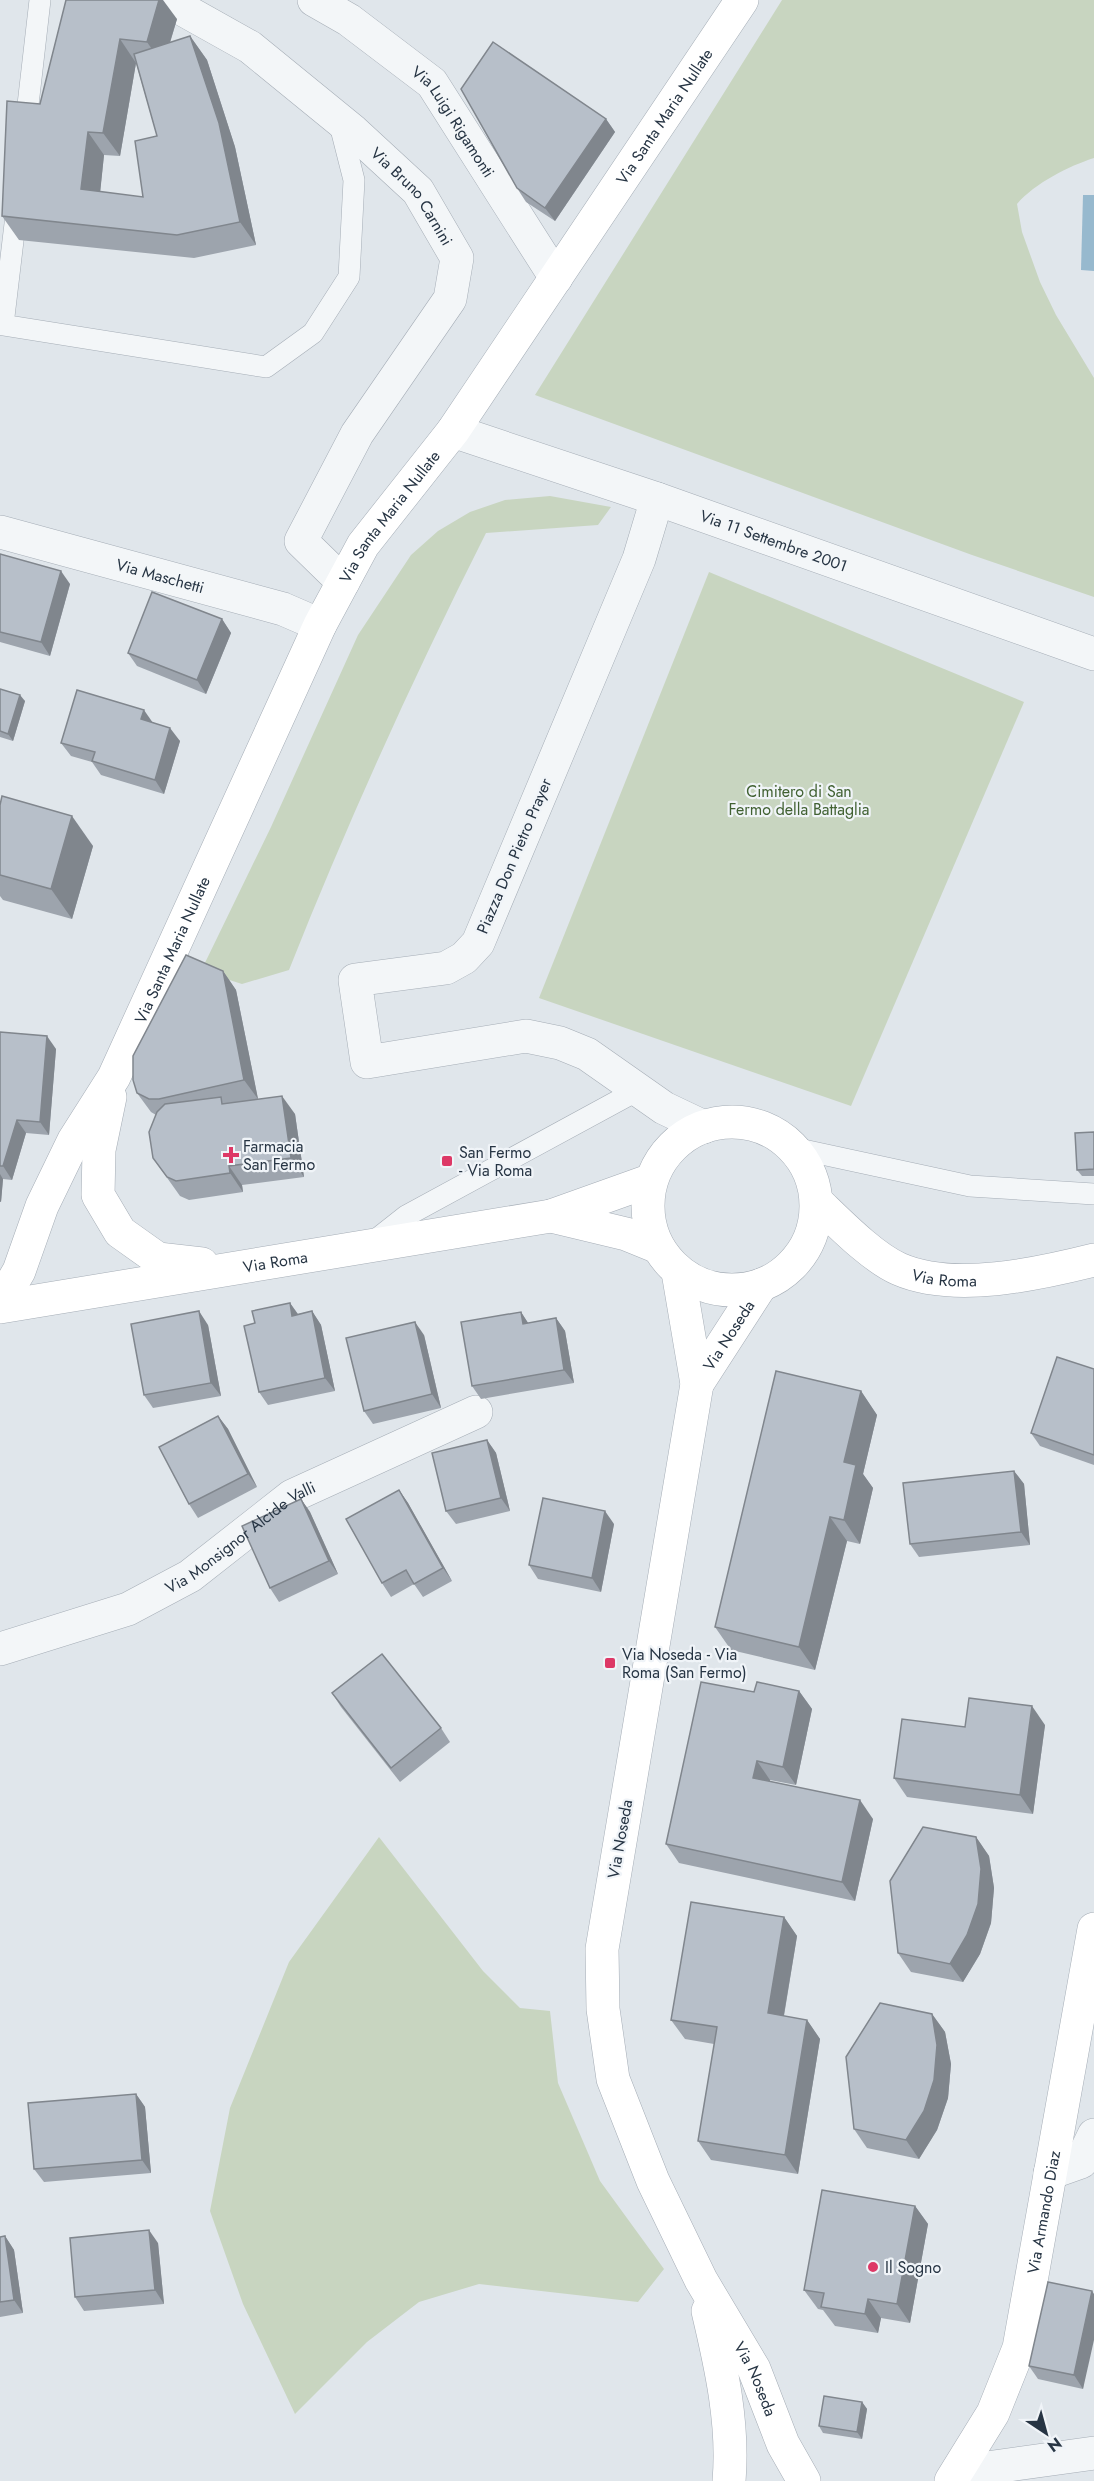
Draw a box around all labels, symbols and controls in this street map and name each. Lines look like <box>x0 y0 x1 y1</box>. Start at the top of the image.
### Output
street label: Via Santa Maria Nullate <box>610 44 718 189</box>
street label: Via Luigi Rigamonti <box>407 60 501 182</box>
street label: Via Bruno Carnini <box>366 142 459 250</box>
street label: Via Santa Maria Nullate <box>333 445 445 587</box>
street label: Via 11 Settembre 2001 <box>697 504 851 577</box>
street label: Via Maschetti <box>113 553 207 599</box>
street label: Piazza Don Pietro Prayer <box>471 774 557 937</box>
park label: Cimitero di San Fermo della Battaglia <box>728 780 870 821</box>
street label: Via Santa Maria Nullate <box>128 872 216 1027</box>
place label: Farmacia San Fermo <box>243 1135 315 1176</box>
place label: San Fermo - Via Roma <box>459 1141 532 1182</box>
marker: Farmacia San Fermo <box>224 1148 238 1162</box>
marker: San Fermo - Via Roma <box>440 1154 454 1168</box>
street label: Via Roma <box>241 1245 309 1278</box>
street label: Via Roma <box>909 1263 977 1292</box>
street label: Via Noseda <box>697 1295 760 1375</box>
street label: Via Monsignor Alcide Valli <box>161 1475 319 1599</box>
place label: Via Noseda - Via Roma (San Fermo) <box>622 1643 747 1684</box>
marker: Via Noseda - Via Roma (San Fermo) <box>603 1656 617 1670</box>
street label: Via Noseda <box>602 1798 638 1880</box>
street label: Via Armando Diaz <box>1021 2148 1066 2276</box>
place label: Il Sogno <box>885 2256 941 2279</box>
marker: Il Sogno <box>866 2260 880 2274</box>
street label: Via Noseda <box>729 2337 783 2419</box>
north arrow <box>1016 2403 1076 2463</box>
text: N <box>1043 2432 1066 2458</box>

